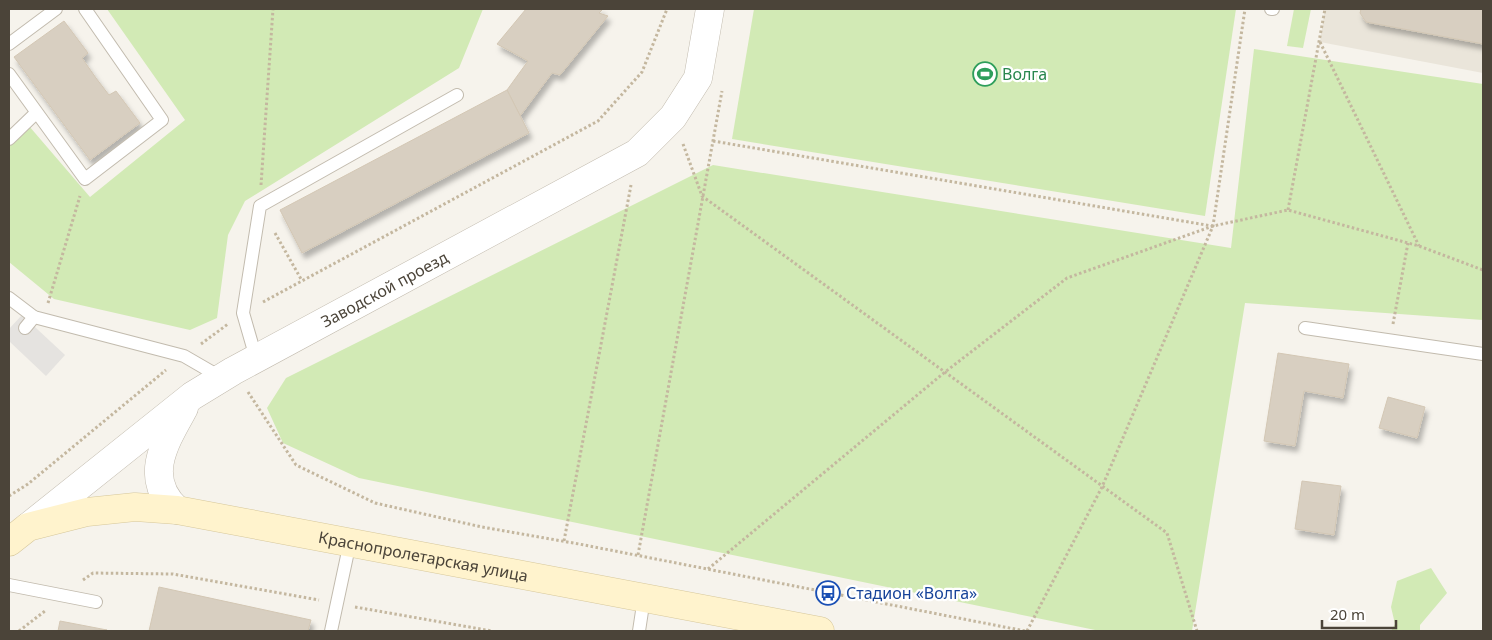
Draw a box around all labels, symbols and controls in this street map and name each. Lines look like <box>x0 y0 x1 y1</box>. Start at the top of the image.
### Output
sports icon: Волга <box>972 61 998 87</box>
place label: Волга <box>1002 63 1047 85</box>
street label: Заводской проезд <box>317 246 452 333</box>
street label: Краснопролетарская улица <box>317 526 530 587</box>
bus stop icon: Стадион «Волга» <box>815 580 841 606</box>
place label: Стадион «Волга» <box>846 582 977 604</box>
scale bar <box>1322 598 1396 630</box>
text: 20 m <box>1330 604 1365 624</box>

